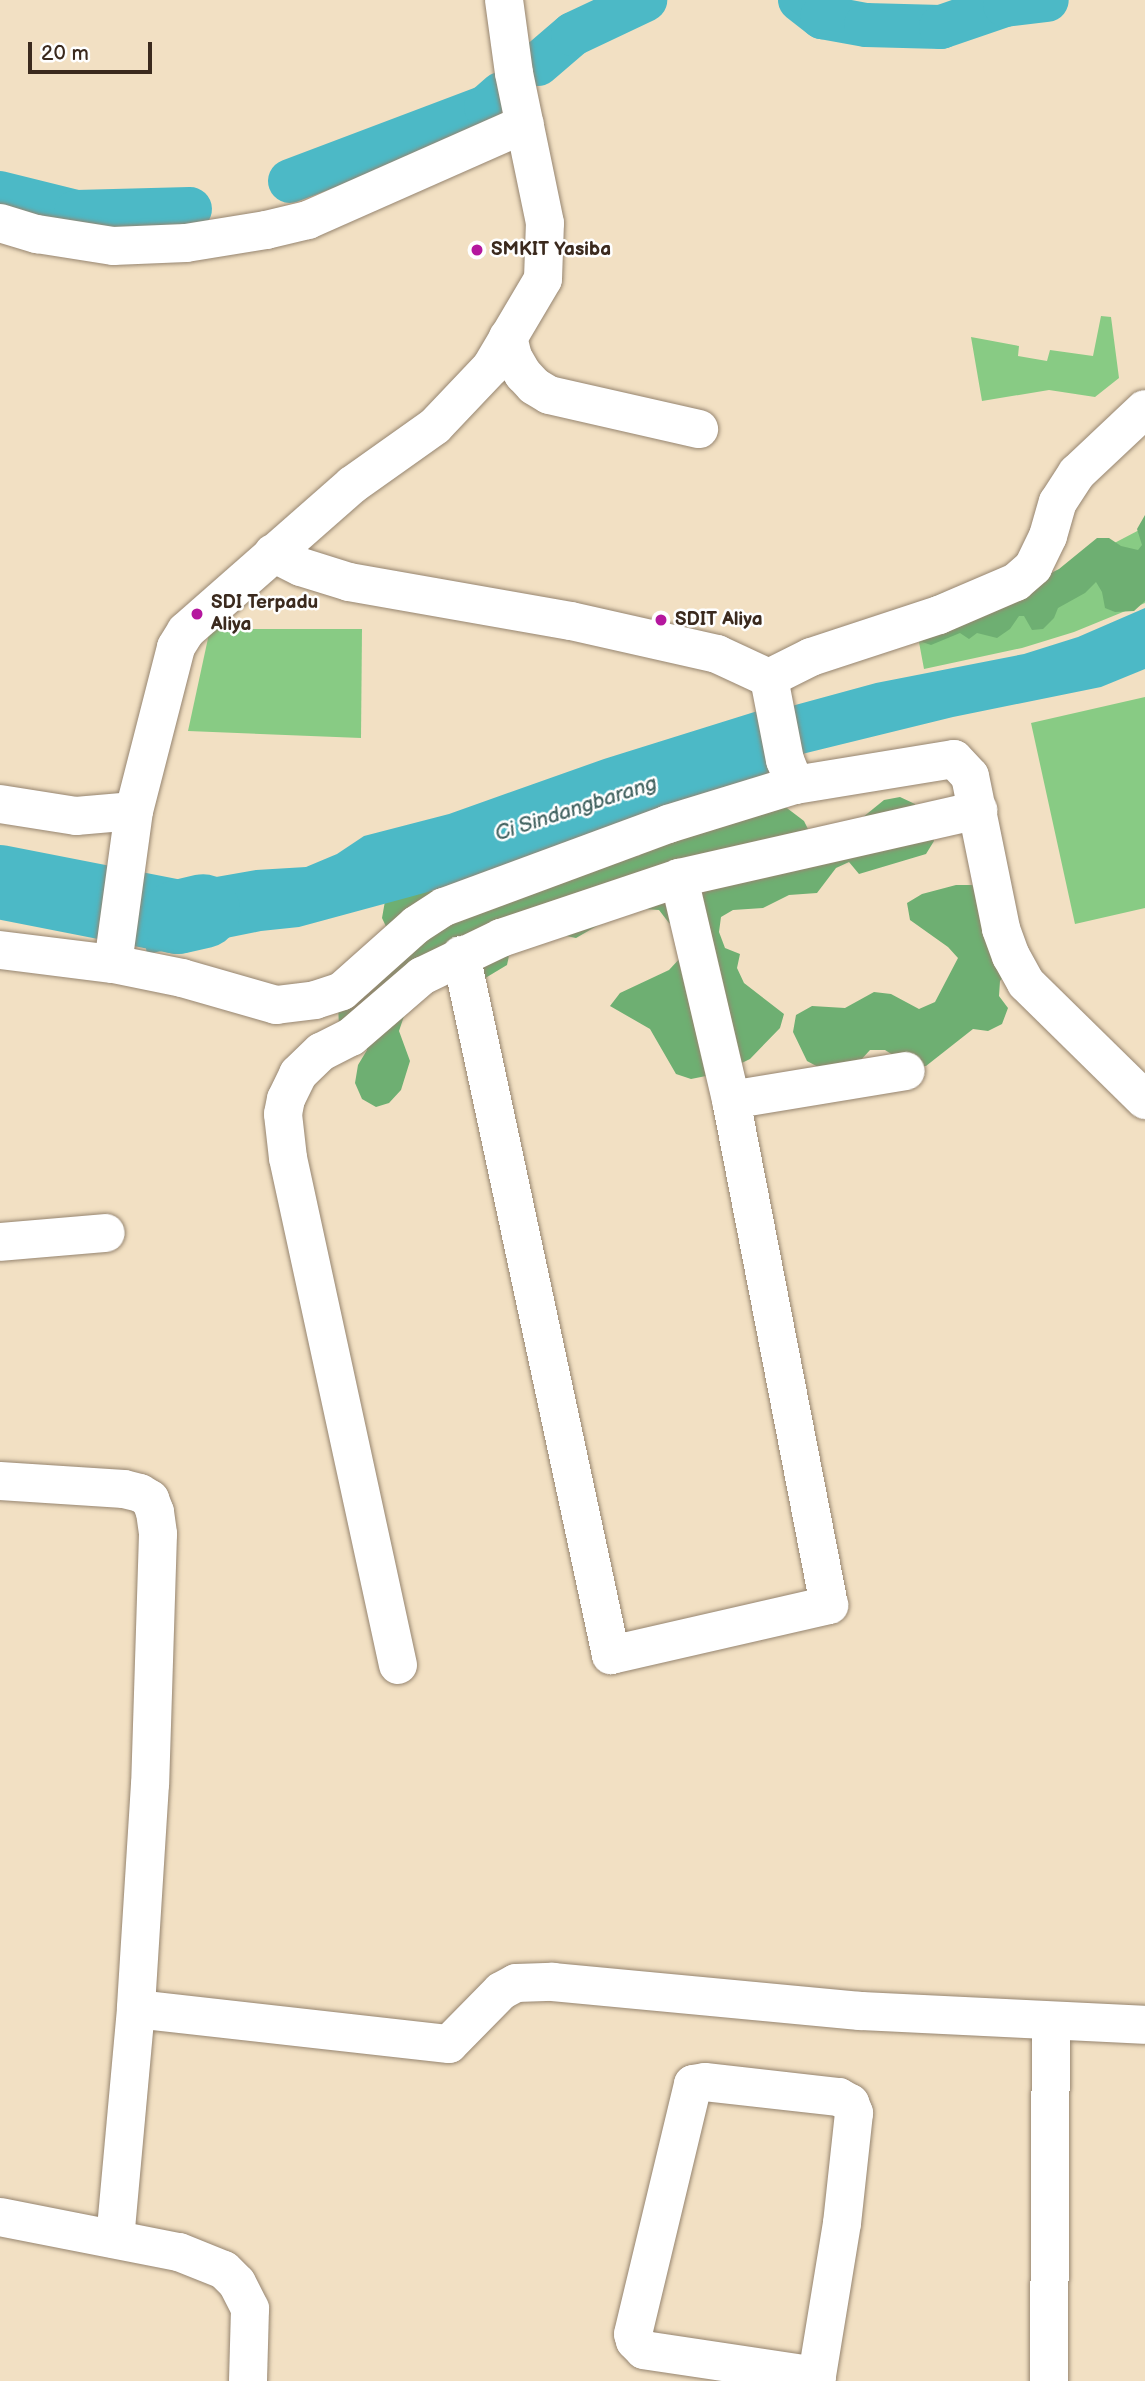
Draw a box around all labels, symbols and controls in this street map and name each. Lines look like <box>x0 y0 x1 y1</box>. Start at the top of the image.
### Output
scale bar <box>32 28 156 72</box>
text: 20 m <box>41 41 89 66</box>
place label: SMKIT Yasiba <box>491 239 611 261</box>
marker: SMKIT Yasiba <box>469 242 485 258</box>
place label: SDI Terpadu Aliya <box>211 592 318 636</box>
marker: SDI Terpadu Aliya <box>189 606 205 622</box>
place label: SDIT Aliya <box>675 609 763 631</box>
marker: SDIT Aliya <box>653 612 669 628</box>
water label: Ci Sindangbarang <box>492 771 660 847</box>

